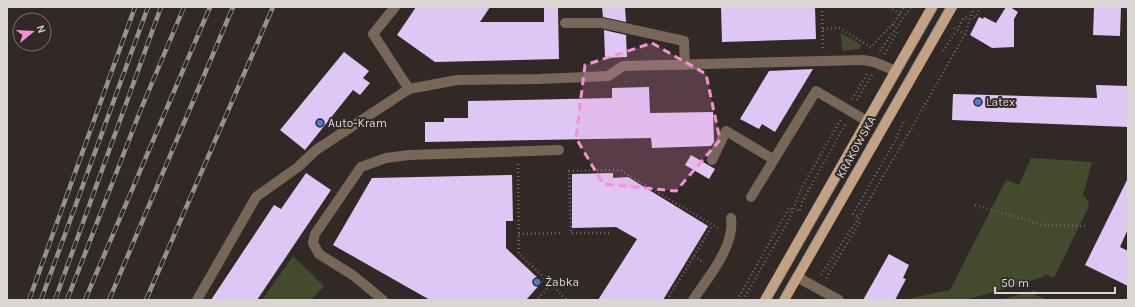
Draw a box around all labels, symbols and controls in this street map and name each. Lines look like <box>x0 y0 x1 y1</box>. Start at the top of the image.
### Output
north arrow <box>12 12 52 52</box>
text: N <box>34 23 48 35</box>
place label: Latex <box>986 95 1015 109</box>
marker: Latex <box>973 97 983 107</box>
street label: KRAKOWSKA <box>833 113 879 180</box>
place label: Auto-Kram <box>328 116 387 130</box>
marker: Auto-Kram <box>315 118 325 128</box>
scale bar <box>995 269 1115 295</box>
place label: Żabka <box>545 275 579 289</box>
text: 50 m <box>1001 276 1029 290</box>
marker: Żabka <box>532 277 542 287</box>

